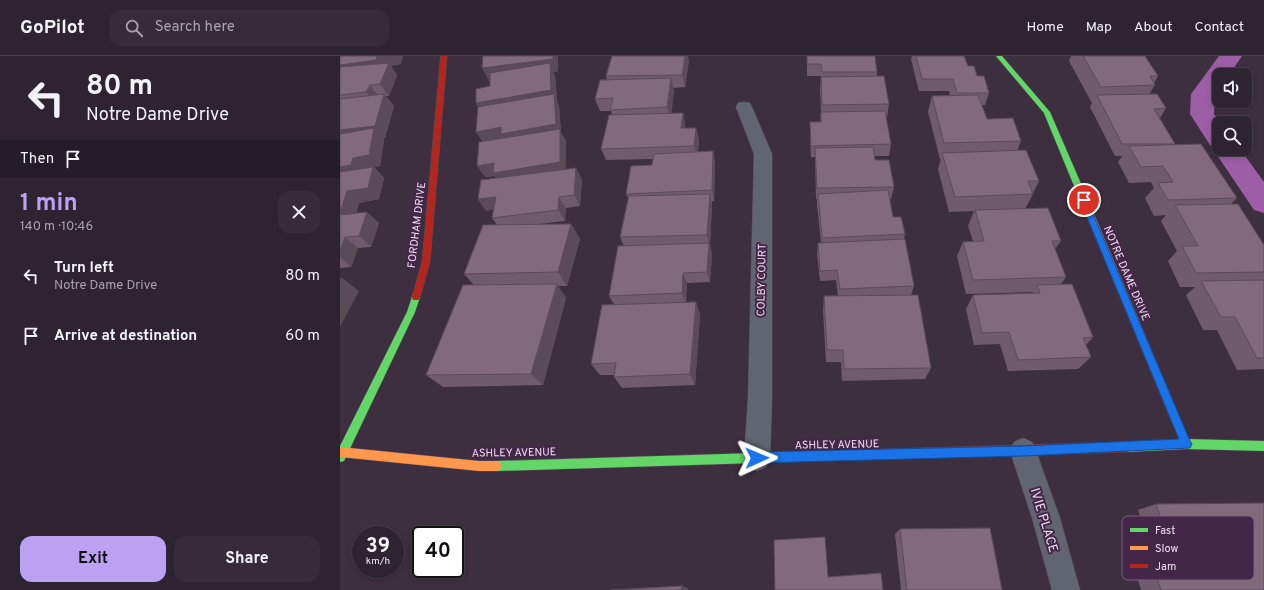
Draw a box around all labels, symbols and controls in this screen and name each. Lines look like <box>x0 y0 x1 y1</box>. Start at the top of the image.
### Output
search box <box>109 10 389 46</box>
text: GoPilot <box>20 16 85 40</box>
icon: search <box>123 17 145 39</box>
text: Search here <box>155 18 235 37</box>
text: Home <box>1027 19 1064 36</box>
text: Map <box>1086 19 1112 36</box>
text: About <box>1134 19 1173 36</box>
text: Contact <box>1195 19 1244 36</box>
map controls <box>1212 68 1252 156</box>
button: sound <box>1212 68 1252 108</box>
text: 80 m <box>86 69 153 105</box>
icon: left <box>20 72 72 124</box>
text: Notre Dame Drive <box>86 104 229 127</box>
button: search <box>1212 116 1252 156</box>
icon: arrive <box>62 148 84 170</box>
text: Then <box>20 150 54 169</box>
street label: FORDHAM DRIVE <box>405 181 429 269</box>
pin <box>1067 183 1101 217</box>
text: 1 min <box>20 189 78 219</box>
icon: arrive <box>1073 189 1095 211</box>
button: close <box>278 191 320 233</box>
text: 140 m · 10:46 <box>20 219 93 235</box>
street label: NOTRE DAME DRIVE <box>1100 224 1152 323</box>
street label: COLBY COURT <box>754 243 770 317</box>
text: Turn left <box>54 259 114 278</box>
icon: left <box>20 265 42 287</box>
text: 80 m <box>285 267 320 286</box>
text: Notre Dame Drive <box>54 278 157 294</box>
icon: arrive <box>20 325 42 347</box>
text: Arrive at destination <box>54 327 197 346</box>
text: 60 m <box>285 327 320 346</box>
position arrow <box>736 437 778 479</box>
street label: ASHLEY AVENUE <box>795 437 880 453</box>
street label: ASHLEY AVENUE <box>472 445 557 461</box>
street label: IVIE PLACE <box>1026 486 1060 555</box>
legend <box>1122 516 1254 580</box>
text: Fast <box>1155 524 1175 538</box>
speed limit sign: 40 <box>412 526 464 578</box>
text: 39 <box>366 534 390 560</box>
button: Exit <box>20 536 166 582</box>
button: Share <box>174 536 320 582</box>
text: Slow <box>1155 542 1178 556</box>
text: km/h <box>366 555 390 568</box>
text: Jam <box>1155 560 1176 574</box>

